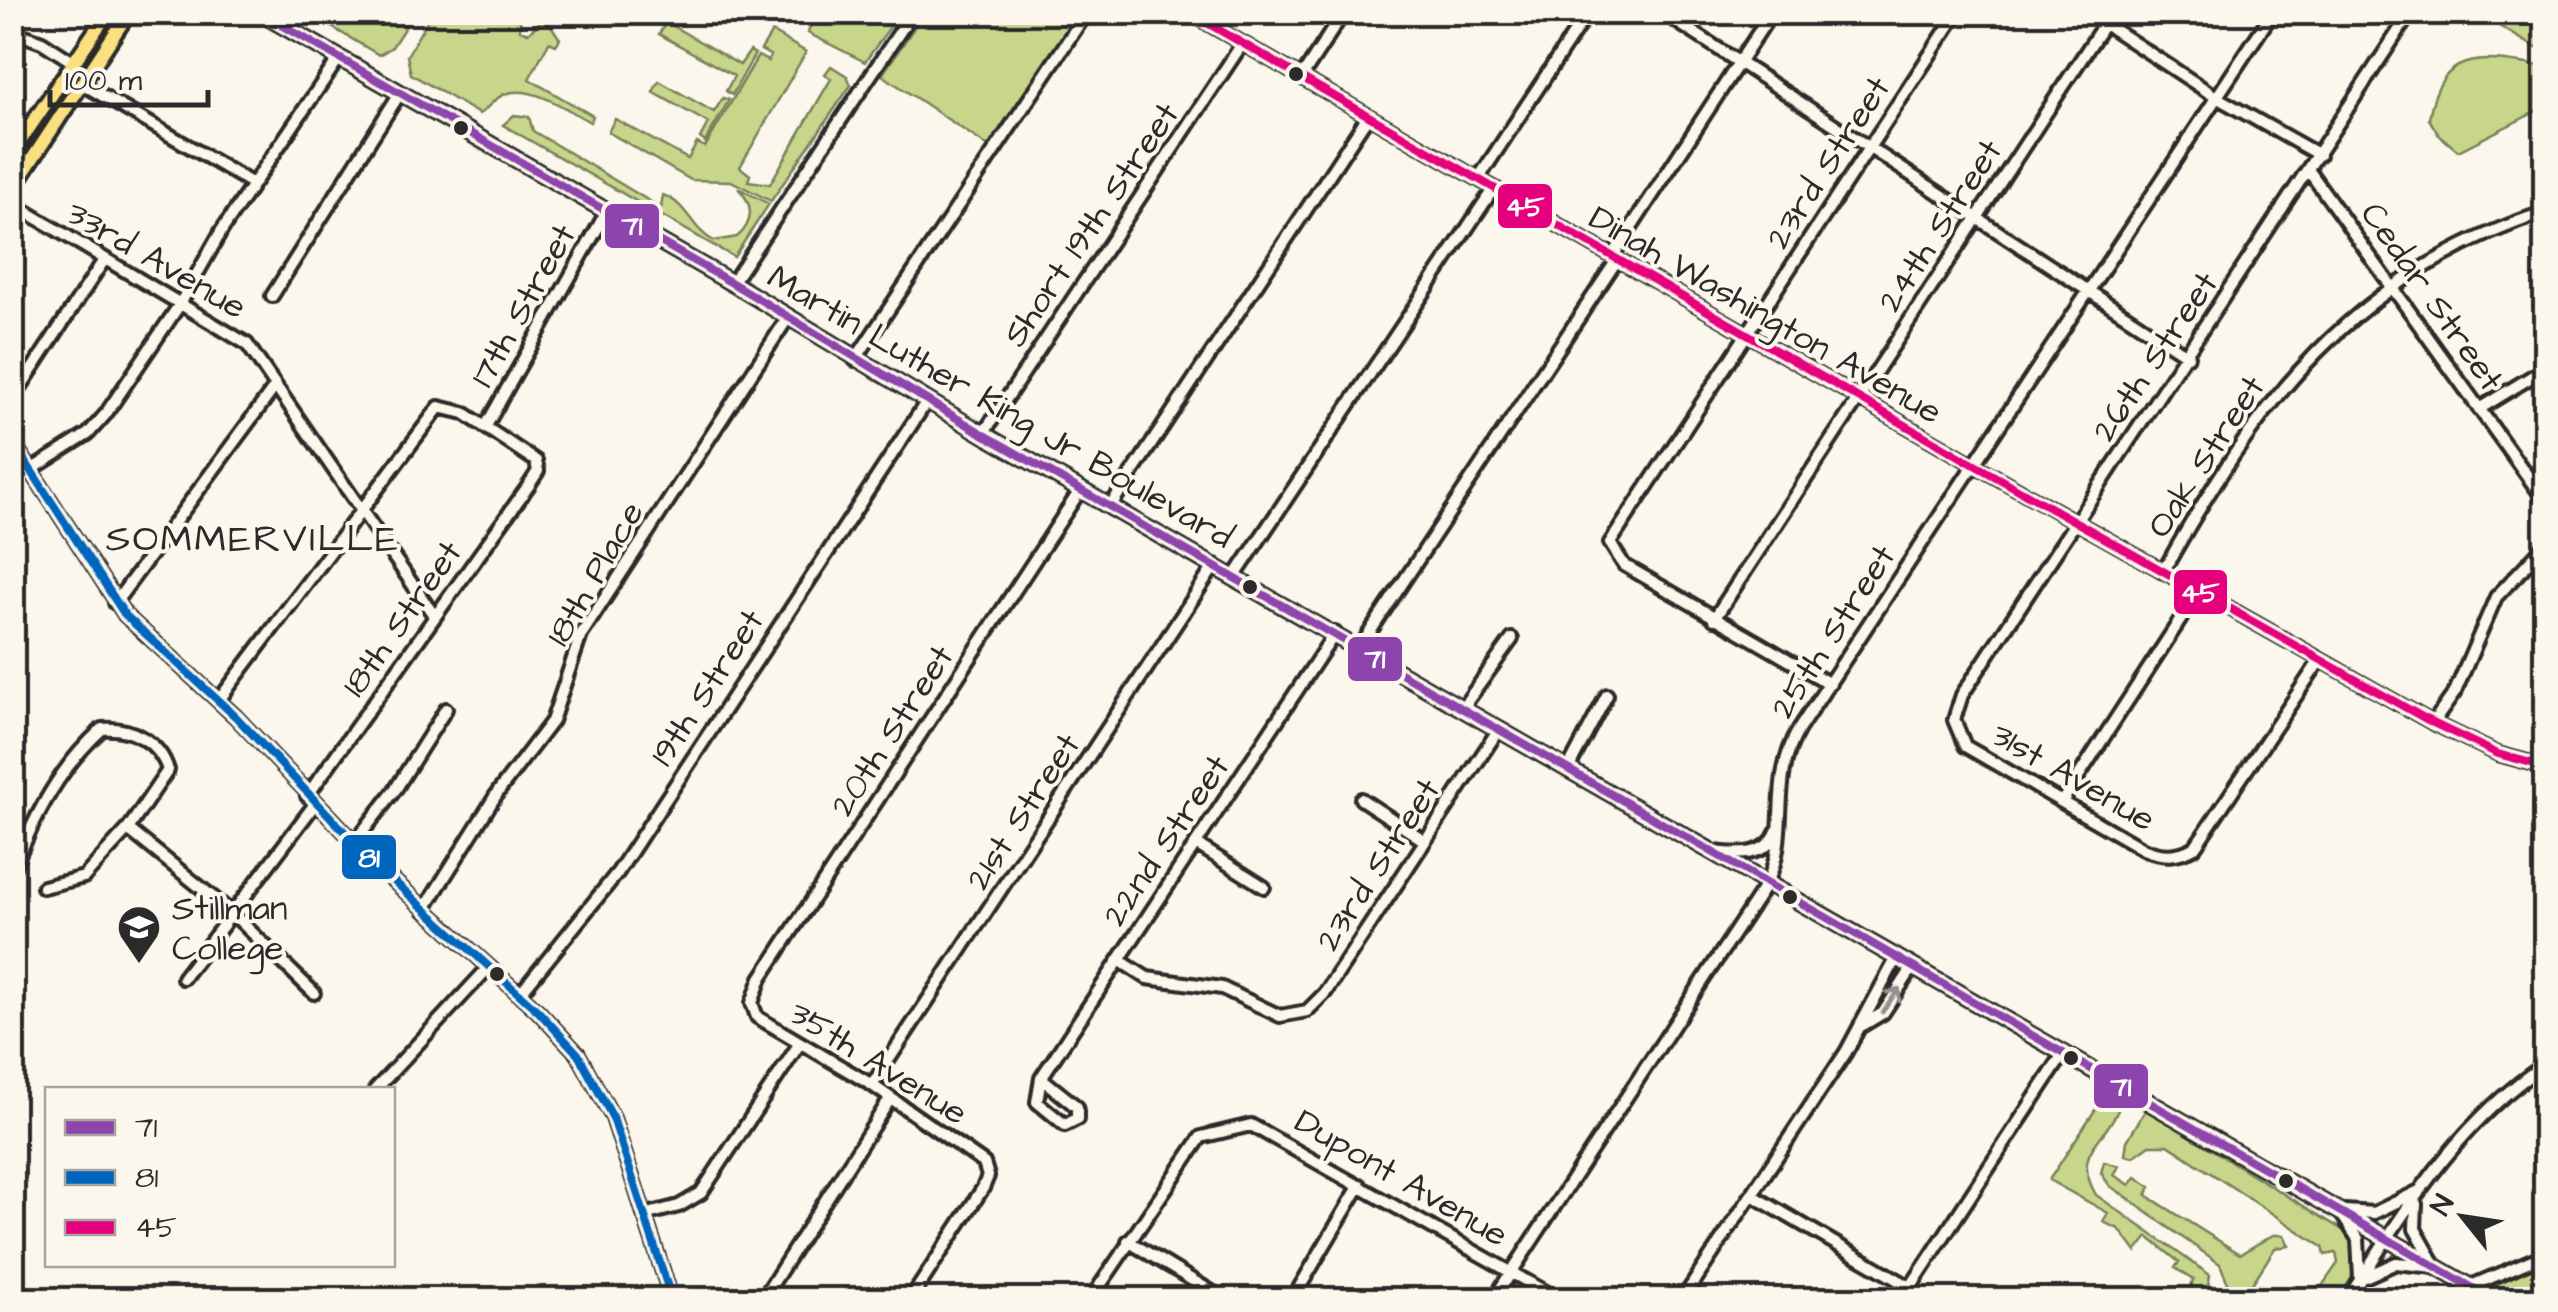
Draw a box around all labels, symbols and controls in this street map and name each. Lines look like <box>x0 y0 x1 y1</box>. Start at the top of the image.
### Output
scale bar <box>50 45 208 107</box>
text: 100 m <box>65 60 143 102</box>
unlabelled marker <box>1286 64 1306 84</box>
street label: 23rd Street <box>1754 67 1902 259</box>
street label: Short 19th Street <box>991 93 1191 357</box>
unlabelled marker <box>451 118 471 138</box>
street label: 24th Street <box>1866 130 2015 322</box>
line badge: 45 <box>1496 182 1554 230</box>
text: 45 <box>1506 188 1546 227</box>
street label: 33rd Avenue <box>57 189 255 332</box>
street label: Cedar Street <box>2348 192 2515 401</box>
street label: Dinah Washington Avenue <box>1579 194 1951 438</box>
line badge: 71 <box>603 202 661 250</box>
text: 71 <box>621 207 643 246</box>
street label: 17th Street <box>458 215 588 396</box>
street label: Martin Luther King Jr Boulevard <box>757 253 1242 563</box>
street label: 26th Street <box>2080 262 2230 452</box>
street label: Oak Street <box>2135 366 2277 548</box>
street label: 18th Place <box>534 492 656 655</box>
district label: SOMMERVILLE <box>106 514 400 566</box>
street label: 18th Street <box>330 531 474 707</box>
street label: 25th Street <box>1759 535 1908 728</box>
line badge: 45 <box>2172 568 2229 616</box>
text: 45 <box>2181 574 2221 613</box>
unlabelled marker <box>1240 577 1260 597</box>
street label: 19th Street <box>638 600 776 776</box>
street label: 20th Street <box>818 635 966 826</box>
line badge: 71 <box>1346 635 1404 683</box>
text: 71 <box>1364 640 1386 679</box>
street label: 31st Avenue <box>1982 711 2164 844</box>
street label: 21st Street <box>954 724 1092 900</box>
street label: 22nd Street <box>1091 745 1242 936</box>
street label: 23rd Street <box>1304 769 1452 961</box>
line badge: 81 <box>340 833 398 881</box>
text: 81 <box>358 839 380 878</box>
place label: Stillman College <box>172 884 288 975</box>
unlabelled marker <box>1780 887 1800 907</box>
school or university icon: Stillman College <box>116 904 162 965</box>
unlabelled marker <box>487 964 507 984</box>
one-way arrow <box>1880 987 1901 1014</box>
street label: 35th Avenue <box>780 989 977 1138</box>
unlabelled marker <box>2061 1048 2081 1068</box>
line badge: 71 <box>2092 1062 2150 1110</box>
text: 71 <box>2110 1068 2132 1107</box>
legend <box>45 1087 395 1267</box>
street label: Dupont Avenue <box>1285 1097 1517 1259</box>
text: 71 <box>135 1107 157 1149</box>
text: 81 <box>135 1157 158 1199</box>
north arrow <box>2413 1167 2513 1267</box>
unlabelled marker <box>2276 1171 2296 1191</box>
text: N <box>2421 1188 2464 1223</box>
text: 45 <box>135 1207 177 1249</box>

